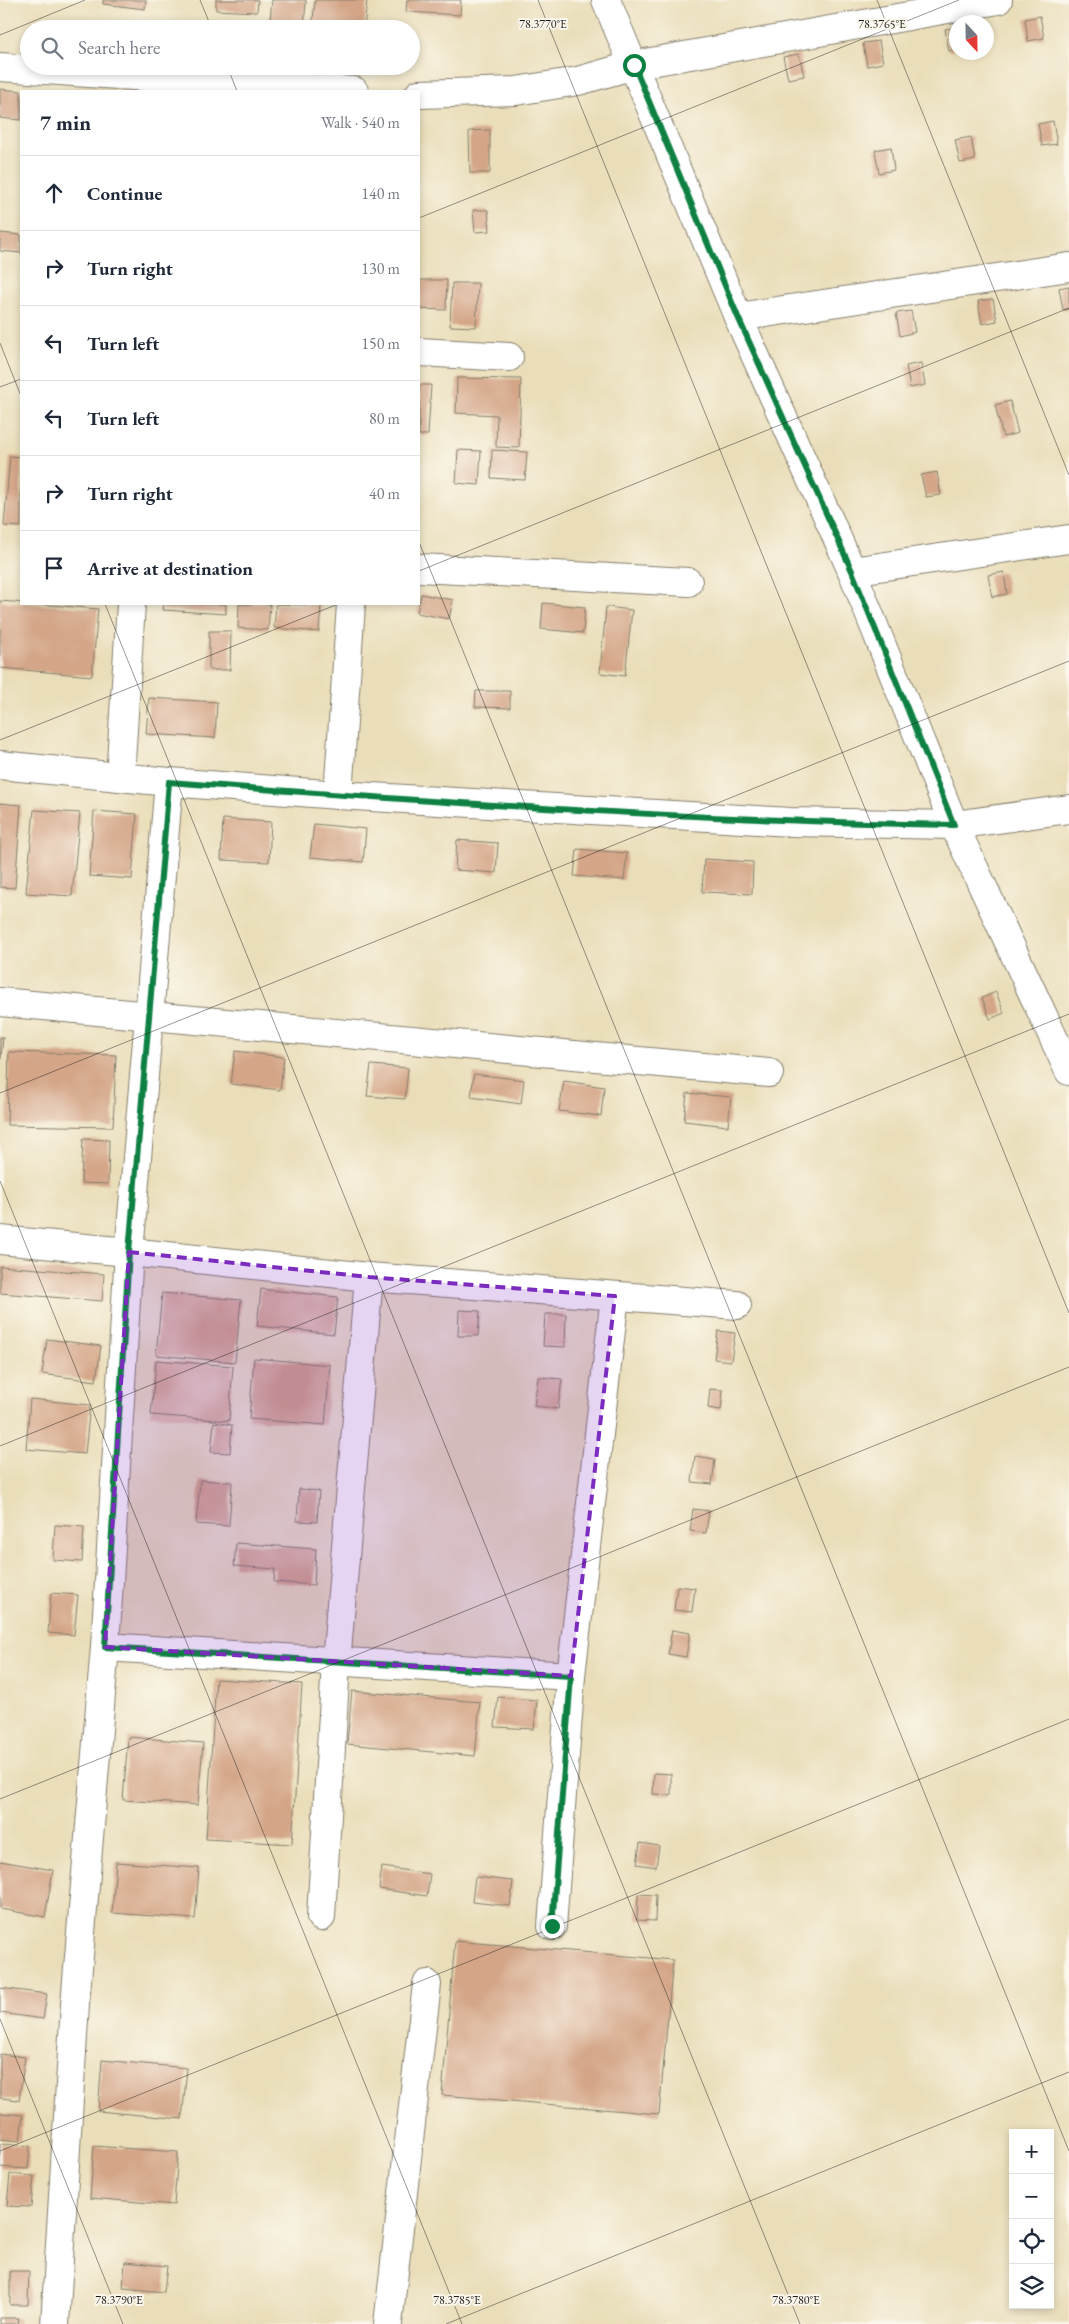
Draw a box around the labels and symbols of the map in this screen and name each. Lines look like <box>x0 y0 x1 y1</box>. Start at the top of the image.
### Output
north arrow <box>949 15 994 60</box>
text: 78.3770°E <box>519 16 567 32</box>
text: 78.3765°E <box>858 16 906 32</box>
route start <box>623 54 646 77</box>
route end <box>541 1915 564 1938</box>
text: 78.3790°E <box>95 2292 143 2308</box>
text: 78.3785°E <box>433 2292 481 2308</box>
text: 78.3780°E <box>772 2292 820 2308</box>

